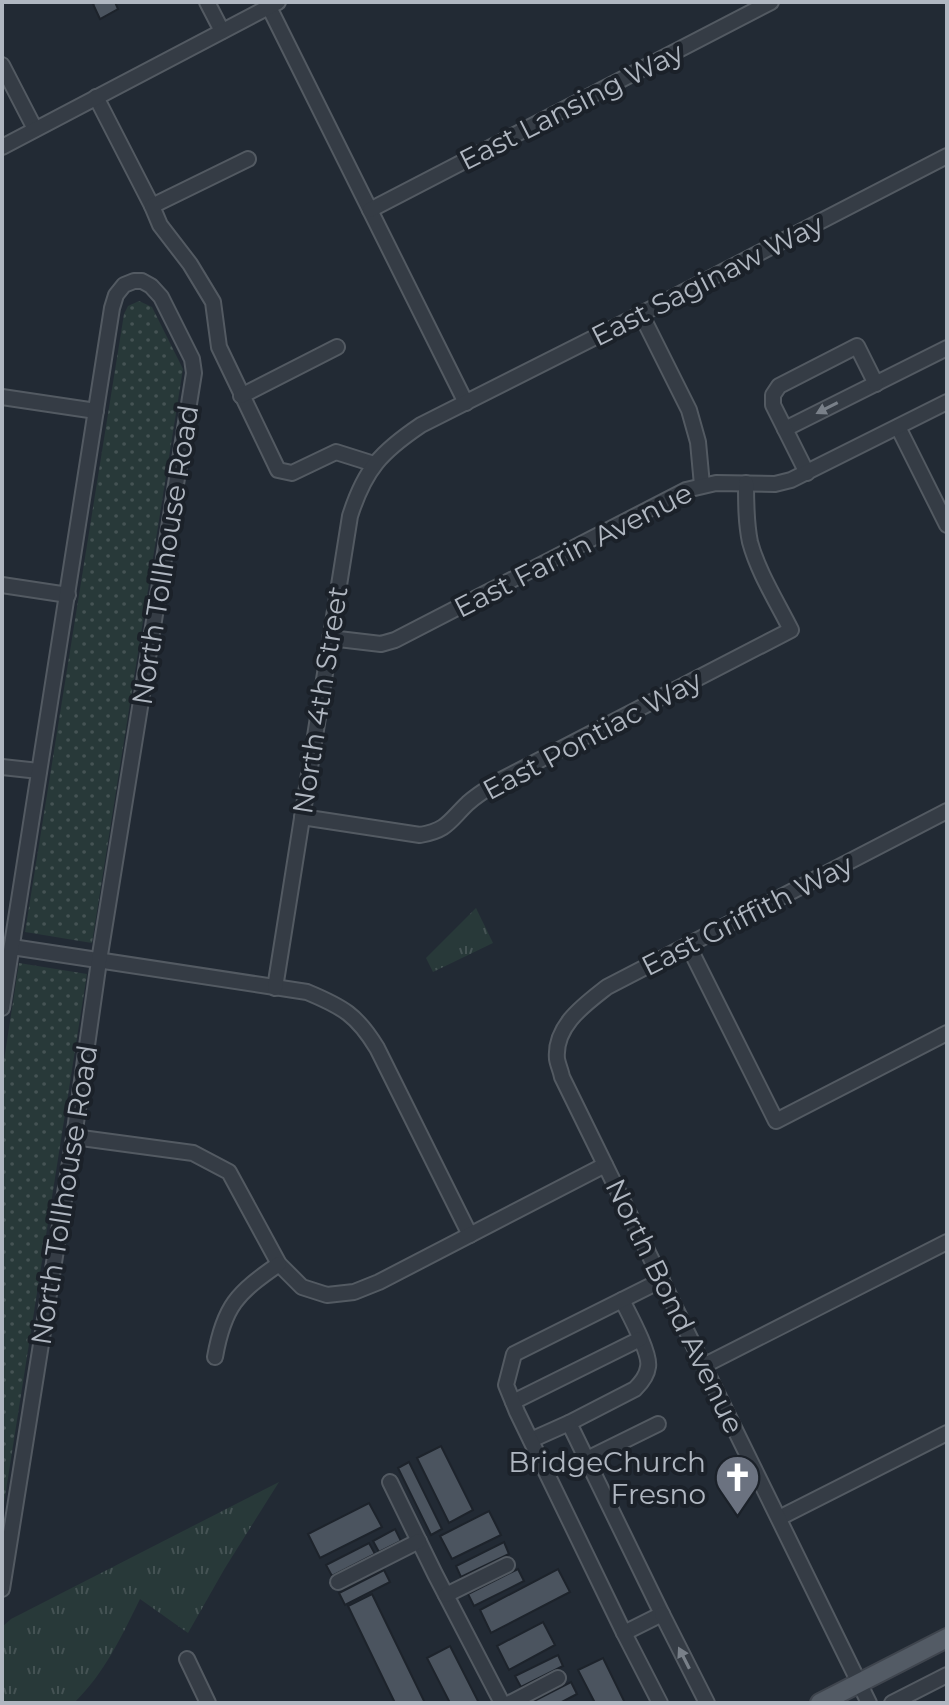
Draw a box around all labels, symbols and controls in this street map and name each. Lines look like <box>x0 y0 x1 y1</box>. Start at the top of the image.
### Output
street label: East Lansing Way <box>453 34 689 177</box>
street label: East Saginaw Way <box>585 206 829 353</box>
one-way arrow <box>816 402 839 415</box>
street label: North Tollhouse Road <box>124 403 206 707</box>
street label: East Farrin Avenue <box>448 475 698 625</box>
street label: North 4th Street <box>285 584 355 816</box>
street label: East Pontiac Way <box>477 663 708 807</box>
street label: East Griffith Way <box>636 847 859 983</box>
street label: North Tollhouse Road <box>23 1043 105 1347</box>
street label: North Bond Avenue <box>599 1173 751 1439</box>
place label: BridgeChurch Fresno <box>508 1445 706 1511</box>
church icon: BridgeChurch Fresno <box>713 1454 761 1517</box>
one-way arrow <box>677 1647 691 1670</box>

